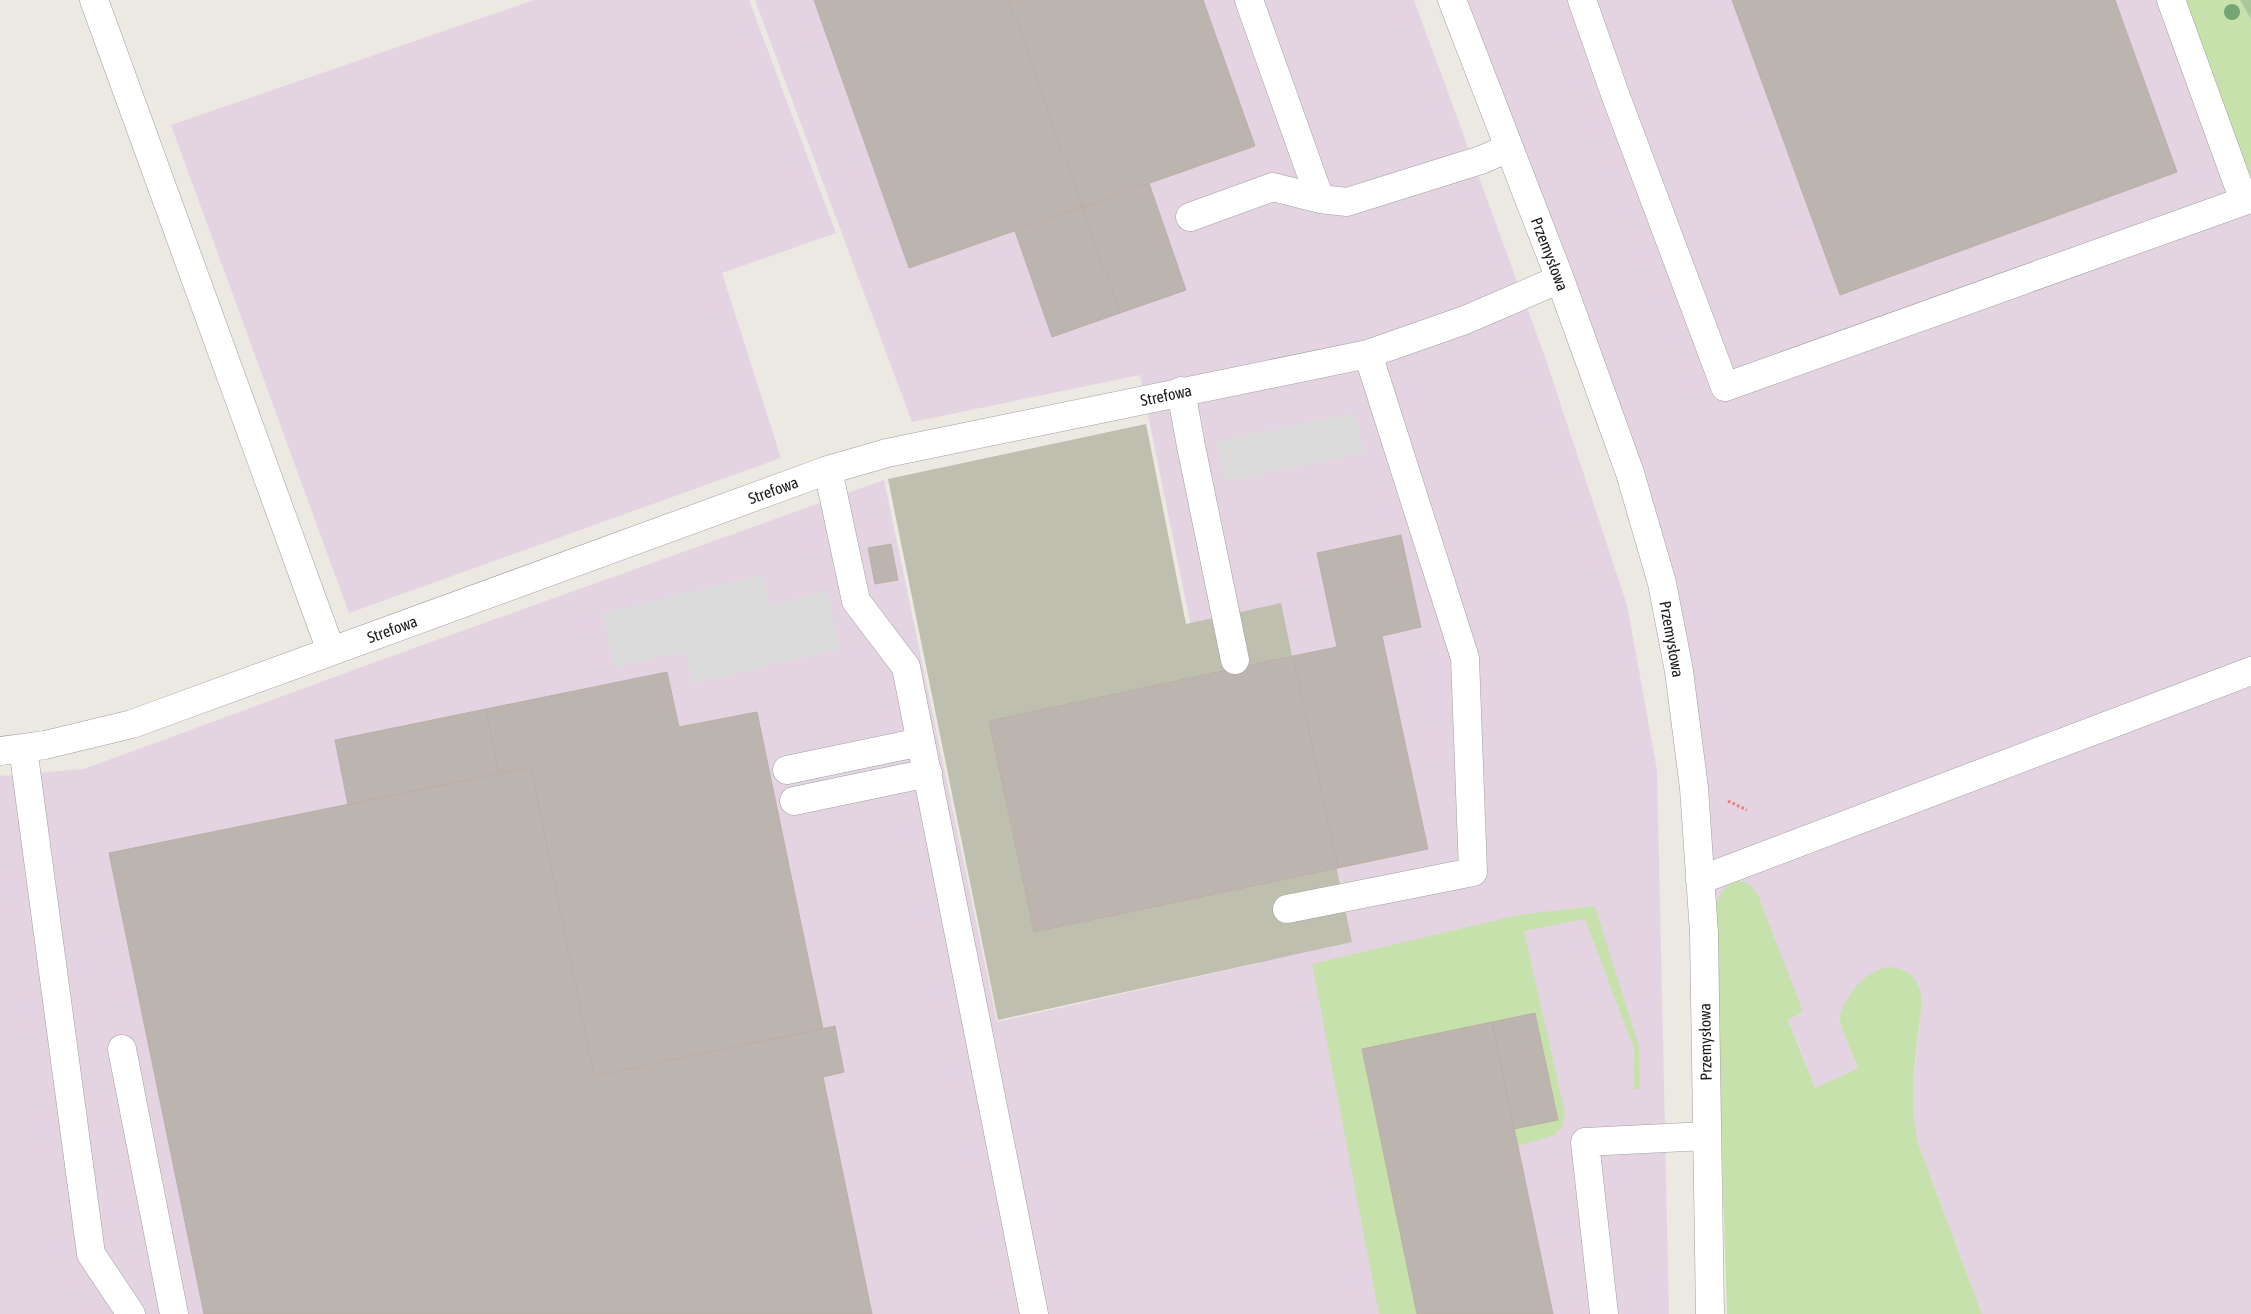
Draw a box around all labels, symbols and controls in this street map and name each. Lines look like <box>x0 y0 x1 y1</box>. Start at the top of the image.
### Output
street label: Przemysłowa <box>1527 215 1572 294</box>
street label: Strefowa <box>1139 381 1193 409</box>
street label: Strefowa <box>746 473 800 507</box>
street label: Przemysłowa <box>1655 599 1688 679</box>
street label: Strefowa <box>365 612 419 646</box>
street label: Przemysłowa <box>1695 1003 1716 1081</box>

